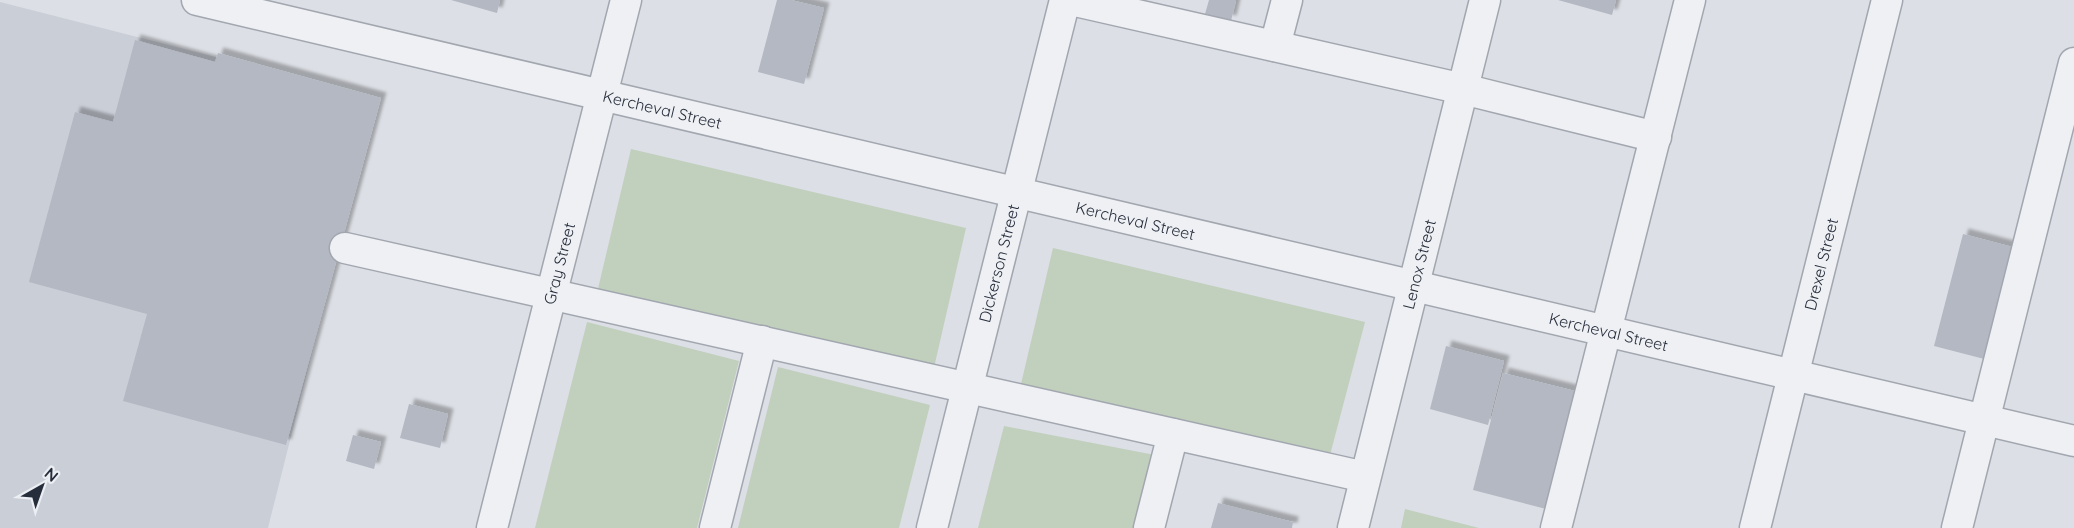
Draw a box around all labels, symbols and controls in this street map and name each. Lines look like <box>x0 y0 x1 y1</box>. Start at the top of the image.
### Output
street label: Kercheval Street <box>601 86 724 133</box>
street label: Kercheval Street <box>1074 197 1197 244</box>
street label: Dickerson Street <box>974 202 1023 325</box>
street label: Drexel Street <box>1800 216 1842 312</box>
street label: Lenox Street <box>1398 217 1440 311</box>
street label: Gray Street <box>539 220 579 307</box>
street label: Kercheval Street <box>1547 308 1670 355</box>
north arrow <box>12 456 72 516</box>
text: N <box>41 463 63 486</box>

